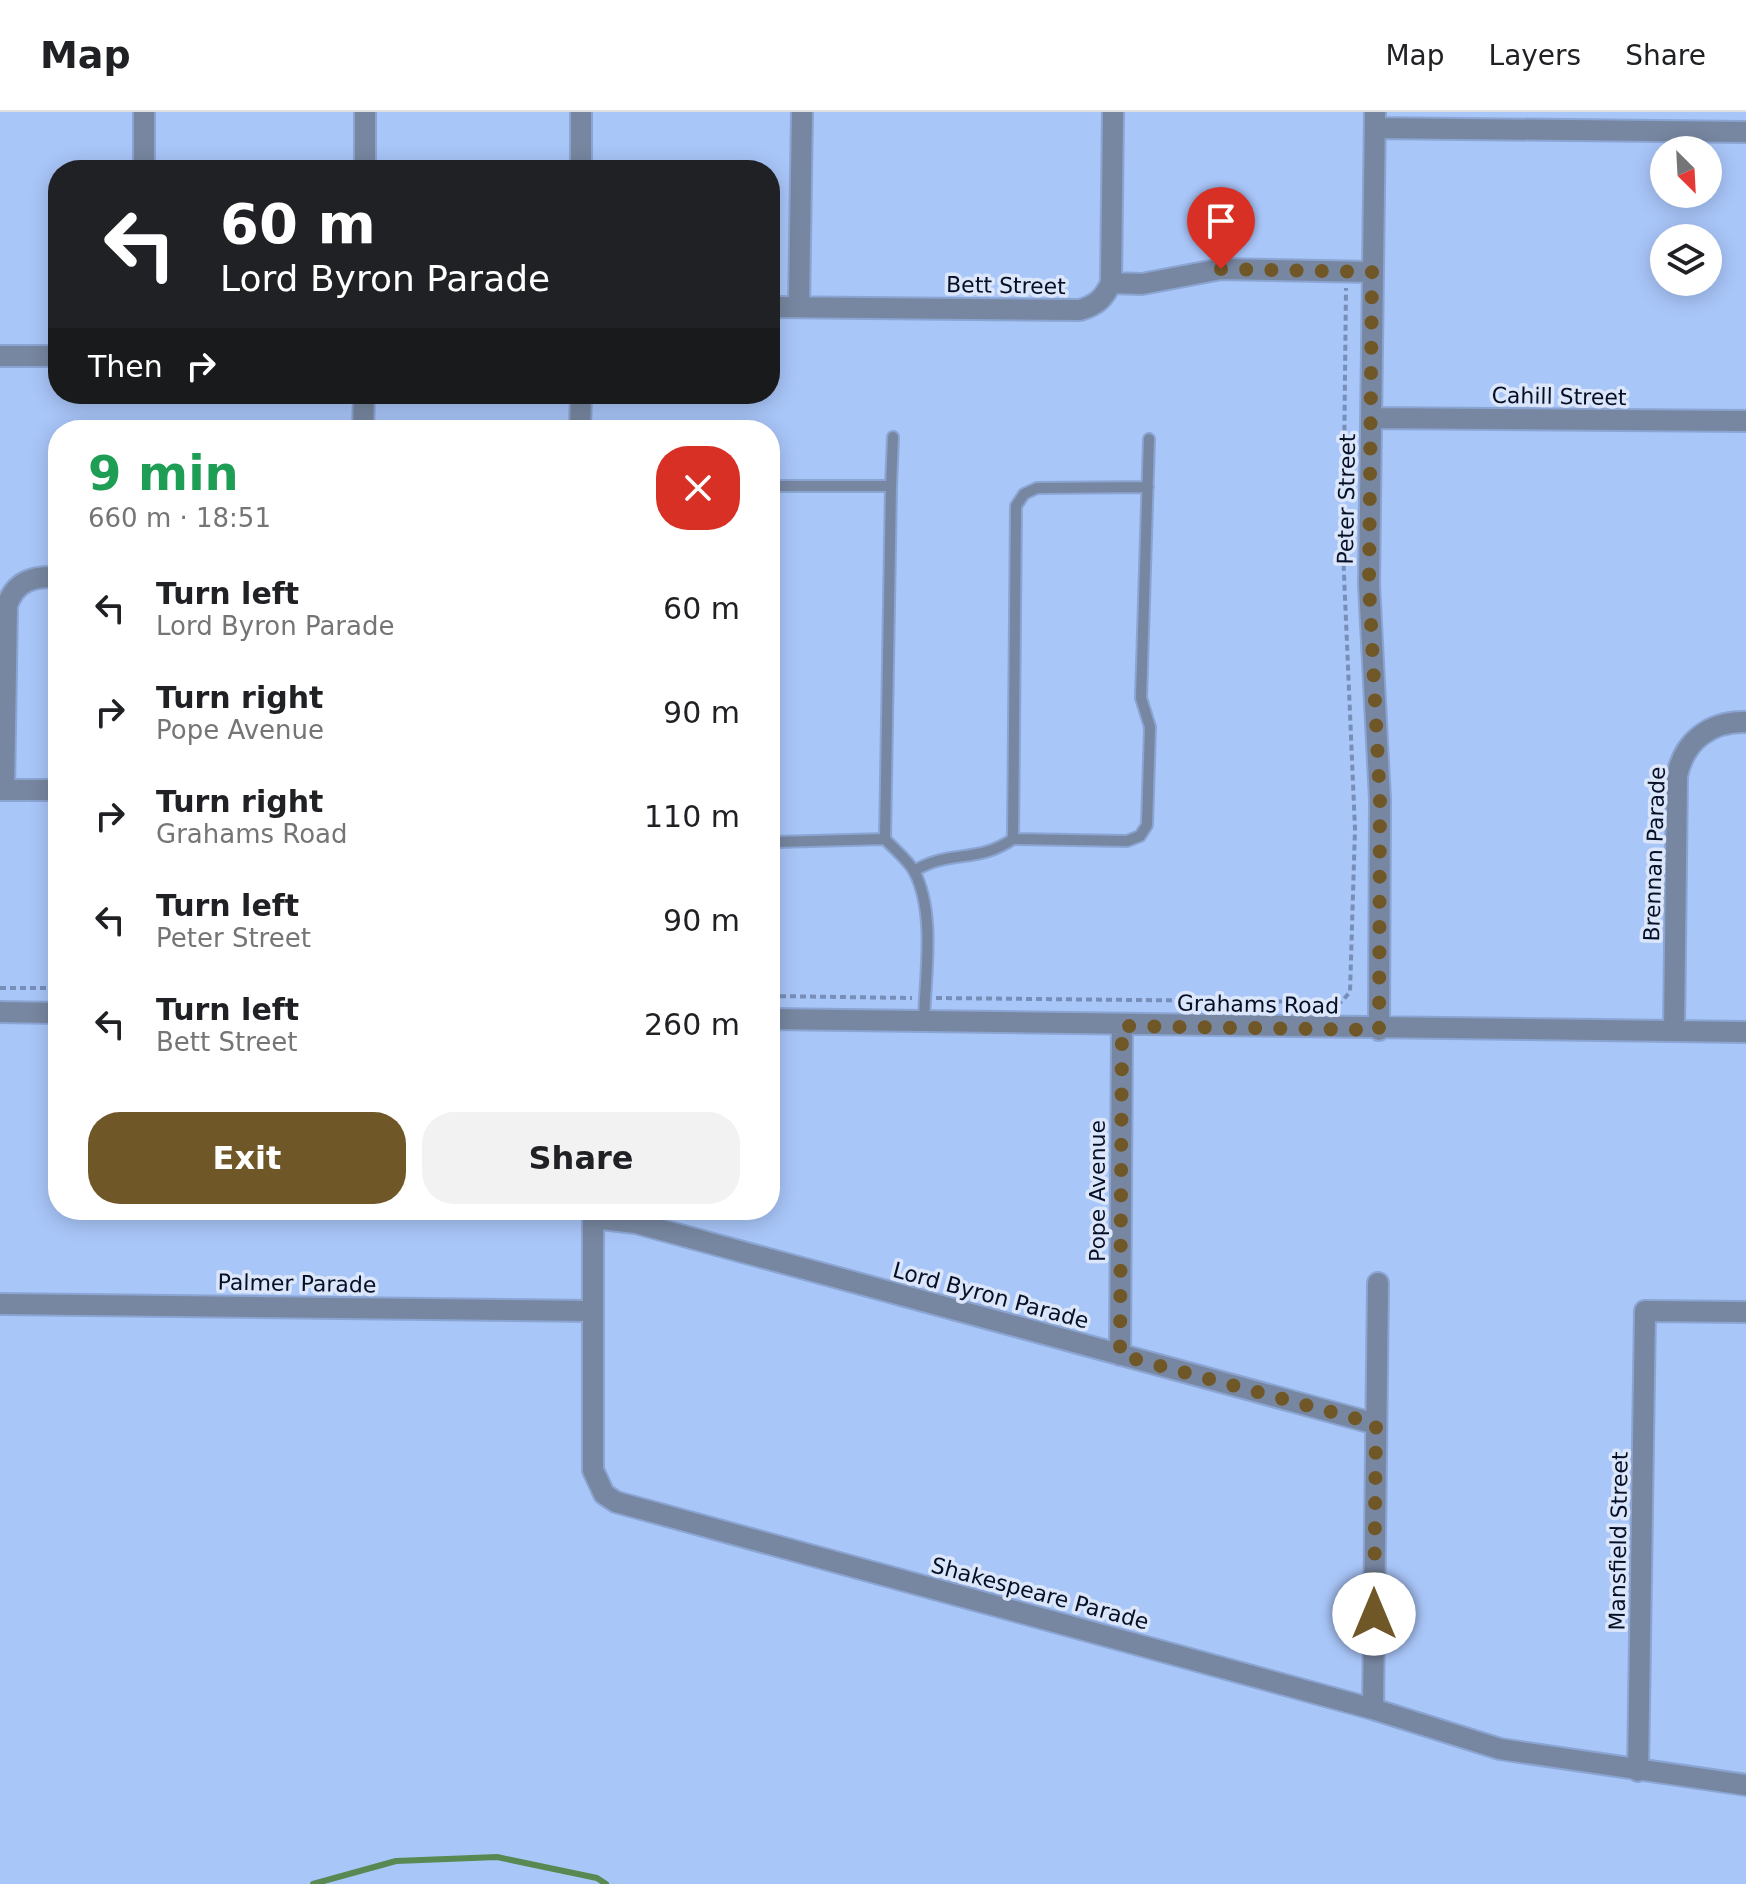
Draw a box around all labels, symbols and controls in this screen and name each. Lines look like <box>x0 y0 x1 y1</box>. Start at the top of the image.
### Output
text: Map <box>40 33 131 77</box>
text: Map <box>1385 39 1445 72</box>
text: Layers <box>1489 39 1581 72</box>
text: Share <box>1625 39 1706 72</box>
north arrow <box>1650 136 1722 208</box>
map controls <box>1650 136 1722 296</box>
pin <box>1187 187 1255 269</box>
text: 60 m <box>220 191 376 256</box>
icon: left <box>88 192 192 296</box>
icon: arrive <box>1199 199 1243 243</box>
button: layers <box>1650 224 1722 296</box>
text: Lord Byron Parade <box>220 258 550 299</box>
street label: Bett Street <box>946 272 1066 299</box>
icon: right <box>179 344 223 388</box>
text: Then <box>88 349 163 384</box>
street label: Cahill Street <box>1491 383 1627 410</box>
street label: Peter Street <box>1333 433 1360 565</box>
text: 9 min <box>88 445 239 501</box>
button: close <box>656 446 740 530</box>
text: 660 m · 18:51 <box>88 503 271 533</box>
text: Turn left <box>156 576 299 611</box>
icon: left <box>88 586 132 630</box>
text: 60 m <box>663 591 740 626</box>
text: Lord Byron Parade <box>156 611 395 641</box>
text: Turn right <box>156 680 323 715</box>
icon: right <box>88 690 132 734</box>
text: 90 m <box>663 695 740 730</box>
text: Pope Avenue <box>156 715 324 745</box>
street label: Brennan Parade <box>1639 766 1670 942</box>
text: Turn right <box>156 784 323 819</box>
icon: right <box>88 794 132 838</box>
text: 110 m <box>644 799 740 834</box>
text: Grahams Road <box>156 819 348 849</box>
text: Turn left <box>156 888 299 923</box>
icon: left <box>88 898 132 942</box>
text: 90 m <box>663 903 740 938</box>
text: Peter Street <box>156 923 311 953</box>
street label: Grahams Road <box>1177 991 1339 1018</box>
text: Turn left <box>156 992 299 1027</box>
icon: left <box>88 1002 132 1046</box>
text: 260 m <box>644 1007 740 1042</box>
text: Bett Street <box>156 1027 298 1057</box>
button: Exit <box>88 1112 406 1204</box>
button: Share <box>422 1112 740 1204</box>
street label: Pope Avenue <box>1085 1120 1110 1262</box>
street label: Lord Byron Parade <box>890 1257 1092 1334</box>
street label: Palmer Parade <box>217 1270 377 1297</box>
street label: Mansfield Street <box>1604 1451 1633 1631</box>
street label: Shakespeare Parade <box>928 1552 1151 1635</box>
position arrow <box>1332 1572 1416 1656</box>

